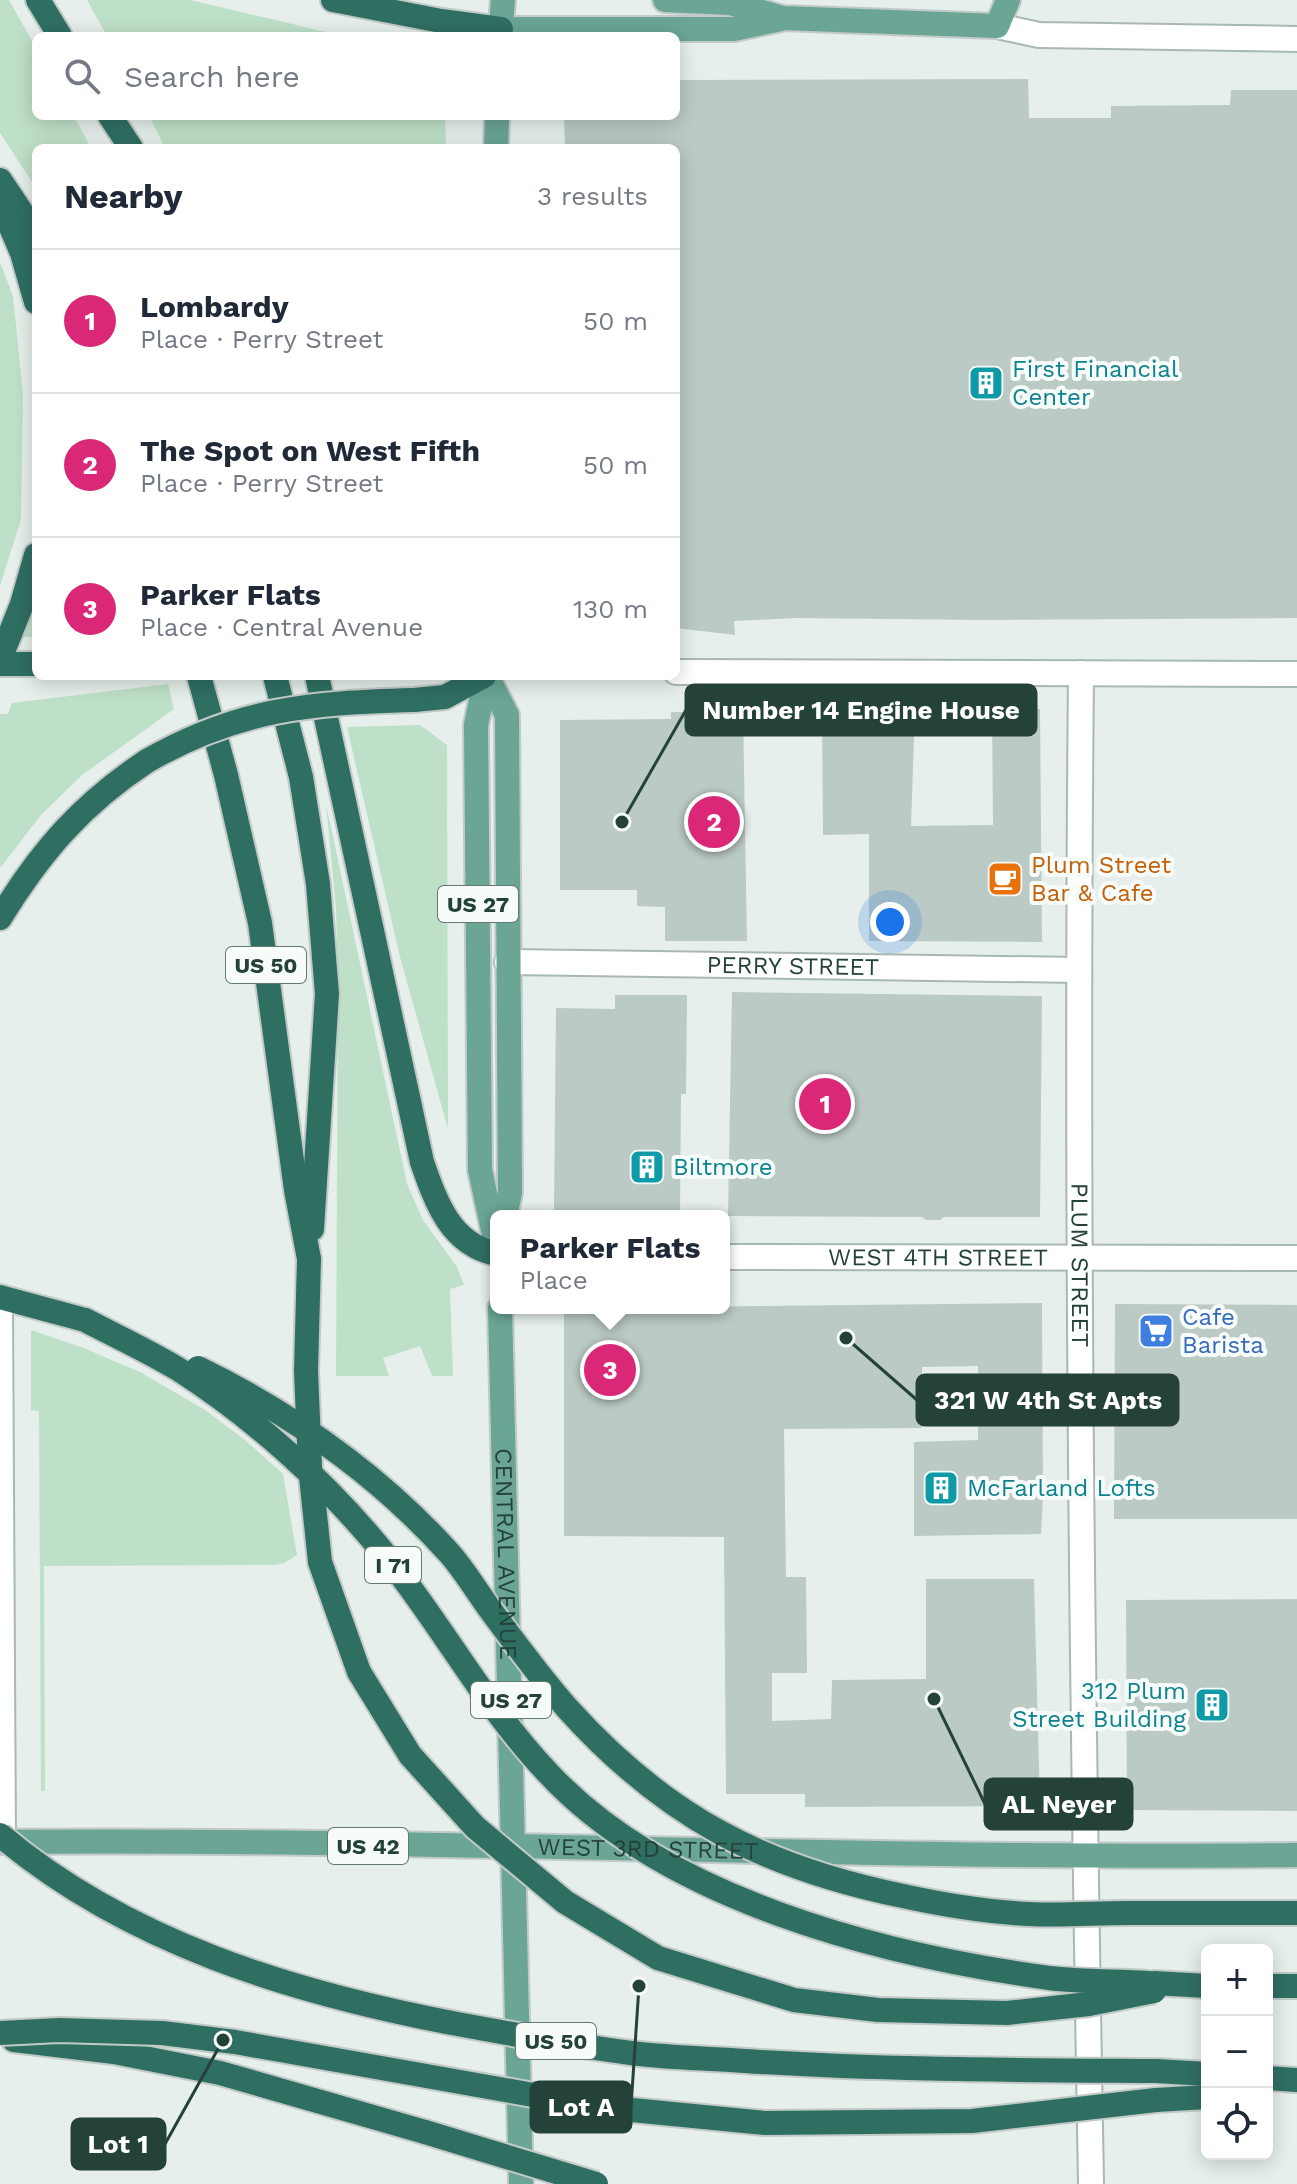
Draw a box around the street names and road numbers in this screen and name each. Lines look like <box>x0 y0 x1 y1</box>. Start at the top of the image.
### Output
road number: US 27 <box>438 886 518 922</box>
road number: US 50 <box>226 947 306 983</box>
street label: PERRY STREET <box>707 951 879 981</box>
street label: PLUM STREET <box>1065 1183 1094 1347</box>
street label: WEST 4TH STREET <box>828 1243 1048 1272</box>
street label: CENTRAL AVENUE <box>489 1448 522 1660</box>
road number: I 71 <box>365 1547 421 1583</box>
road number: US 27 <box>471 1682 551 1718</box>
road number: US 42 <box>328 1828 408 1864</box>
street label: WEST 3RD STREET <box>537 1833 759 1865</box>
road number: US 50 <box>516 2023 596 2059</box>

